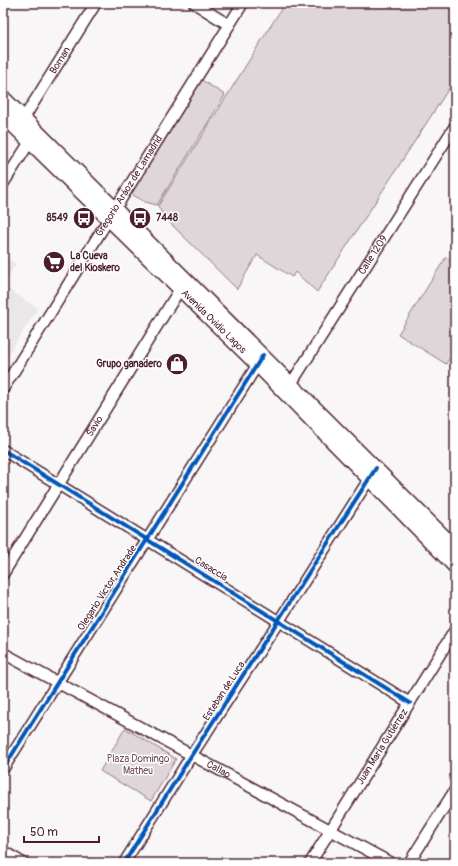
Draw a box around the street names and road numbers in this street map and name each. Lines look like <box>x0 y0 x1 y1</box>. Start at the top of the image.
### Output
street label: Boman <box>47 44 73 76</box>
street label: Gregorio Aráoz de Lamadrid <box>93 133 165 239</box>
street label: Calle 1209 <box>356 233 390 277</box>
street label: Avenida Ovidio Lagos <box>179 287 249 356</box>
street label: Savio <box>84 413 106 439</box>
street label: Olegario Victor Andrade <box>75 543 139 633</box>
street label: Casaccia <box>192 554 230 584</box>
street label: Esteban de Luca <box>200 659 248 723</box>
street label: Juan María Gutiérrez <box>354 707 410 787</box>
street label: Callao <box>204 758 233 781</box>

